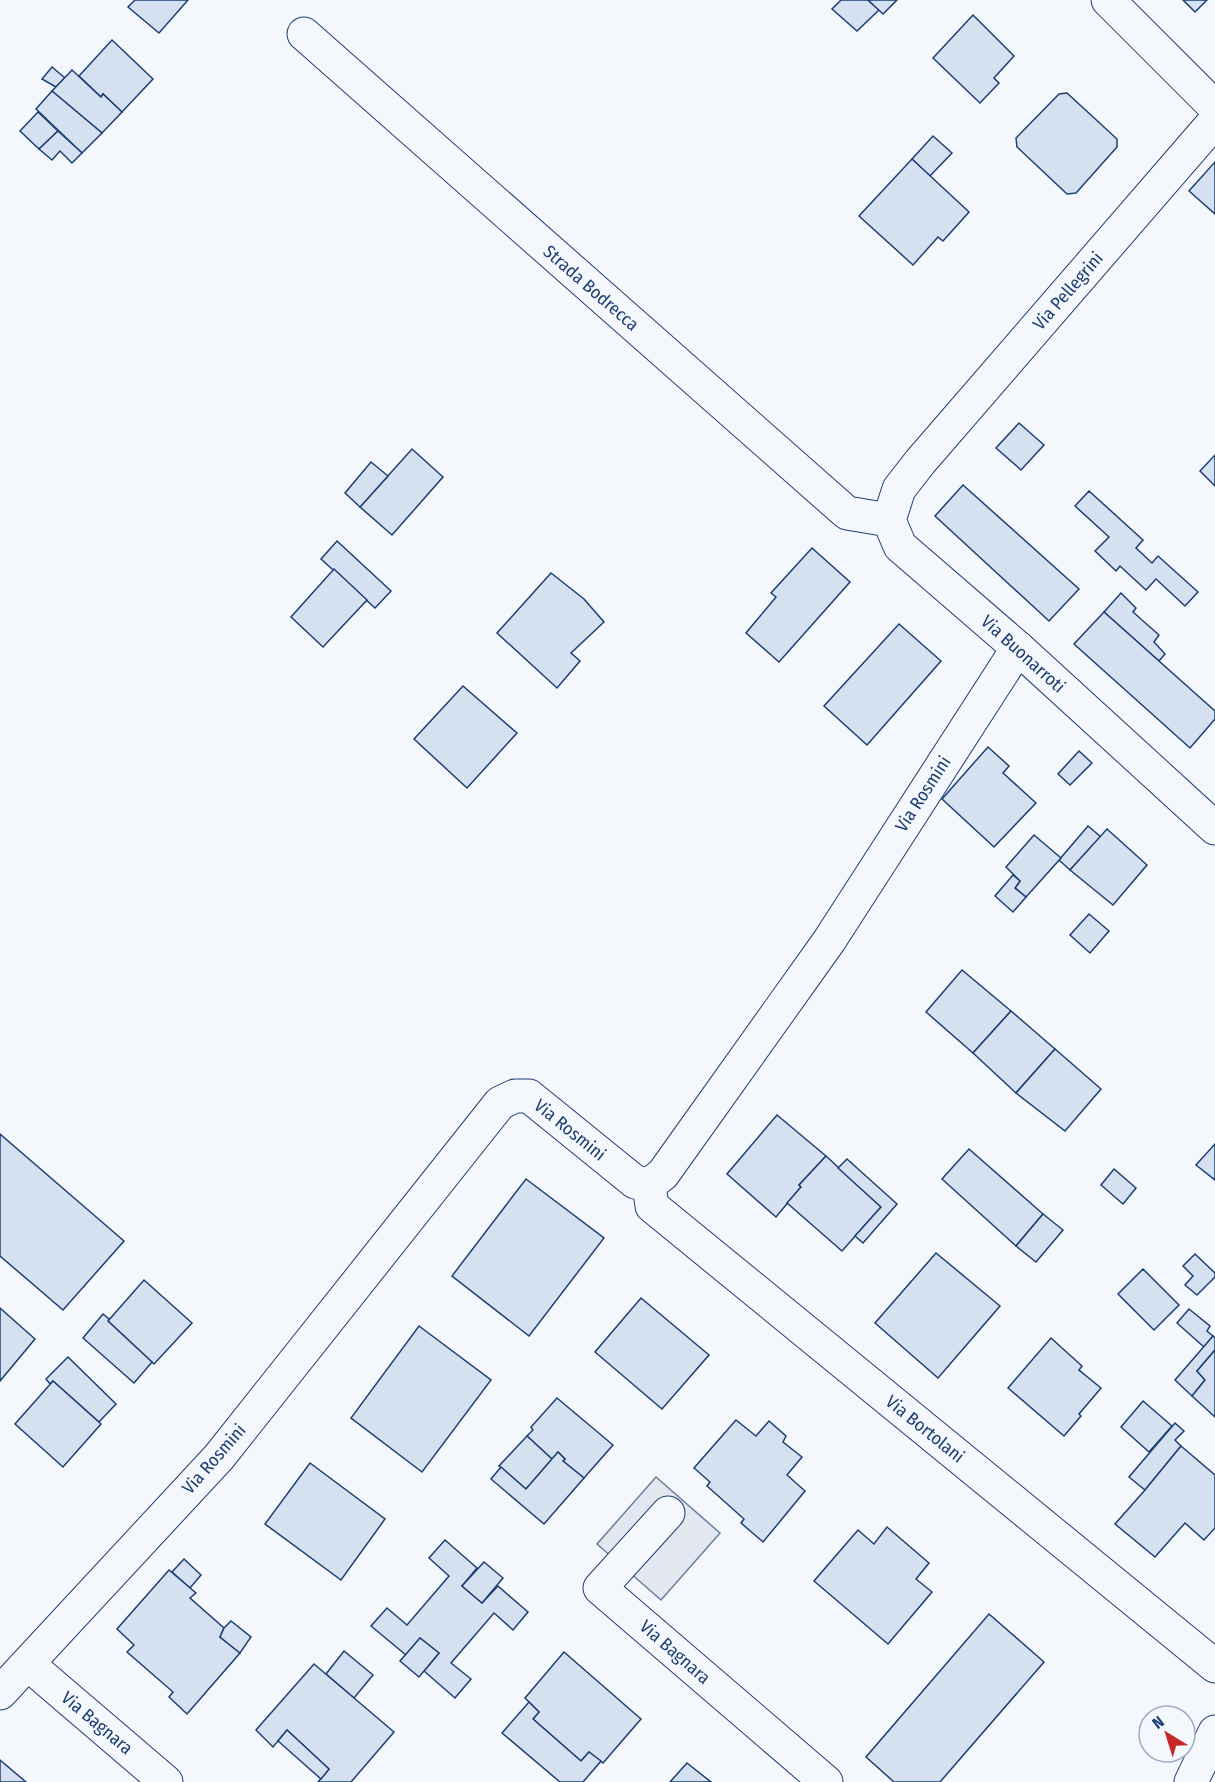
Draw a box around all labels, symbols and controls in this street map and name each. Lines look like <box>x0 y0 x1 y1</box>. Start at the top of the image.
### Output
street label: Strada Bodrecca <box>539 241 643 336</box>
street label: Via Pellegrini <box>1028 248 1108 334</box>
street label: Via Buonarroti <box>976 610 1070 698</box>
street label: Via Rosmini <box>890 752 956 836</box>
street label: Via Rosmini <box>530 1094 610 1166</box>
street label: Via Bortolani <box>881 1391 969 1467</box>
street label: Via Rosmini <box>178 1419 250 1499</box>
street label: Via Bagnara <box>635 1615 715 1689</box>
street label: Via Bagnara <box>57 1687 137 1759</box>
north arrow <box>1137 1704 1197 1764</box>
text: N <box>1148 1712 1168 1733</box>

